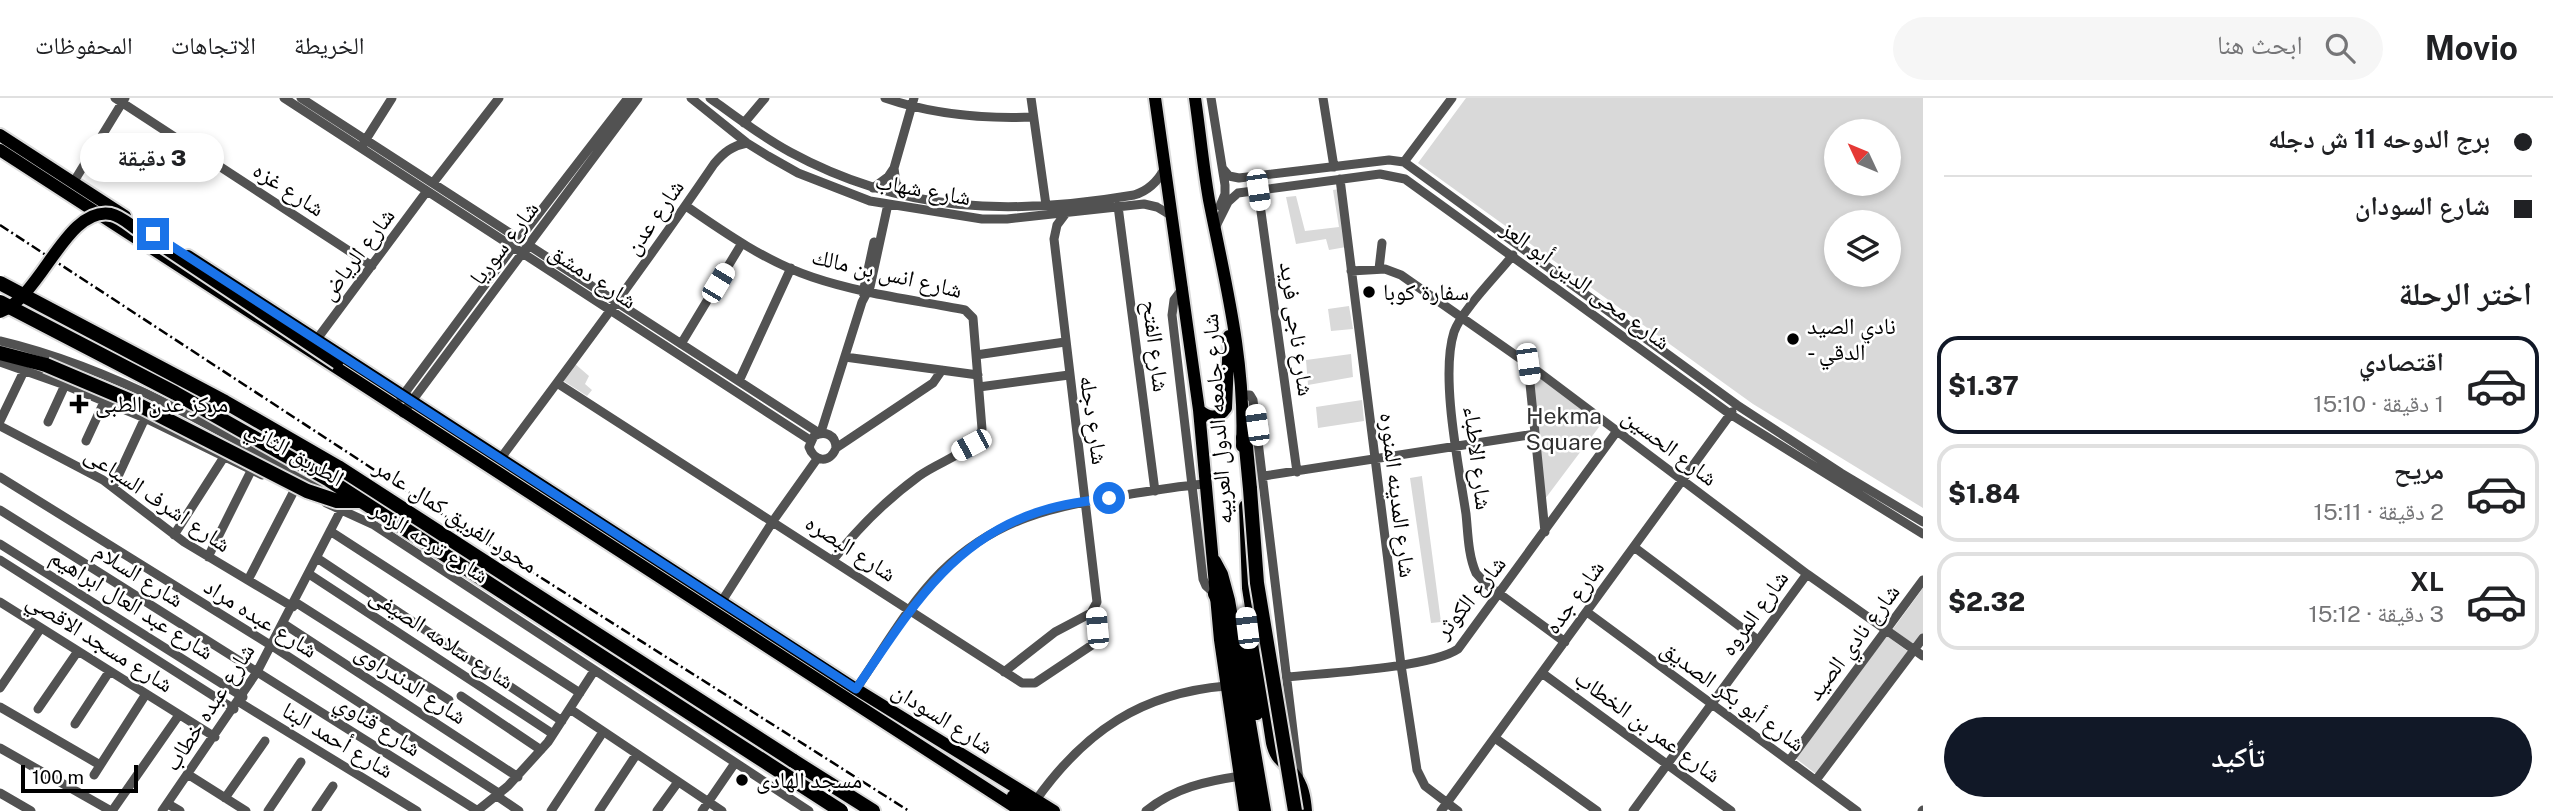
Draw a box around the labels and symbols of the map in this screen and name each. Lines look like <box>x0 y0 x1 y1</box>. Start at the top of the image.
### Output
north arrow <box>1824 119 1900 196</box>
callout: 3 دقيقة <box>81 132 225 181</box>
street label: شارع غزه <box>247 156 330 223</box>
street label: شارع شهاب <box>873 167 973 212</box>
car <box>1245 168 1272 212</box>
street label: شارع عدن <box>618 174 691 261</box>
street label: شارع سوريا <box>463 196 545 291</box>
street label: شارع الرياض <box>313 202 401 306</box>
street label: شارع محى الدين أبو العز <box>1495 214 1676 357</box>
route end <box>137 218 169 250</box>
street label: شارع دمشق <box>543 237 642 316</box>
street label: شارع انس بن مالك <box>809 242 965 305</box>
car <box>699 260 738 306</box>
street label: شارع ناجى فريد <box>1273 260 1320 398</box>
place label: سفارة كوبا <box>1383 278 1469 306</box>
marker: سفارة كوبا <box>1361 284 1377 300</box>
street label: شارع الفتح <box>1135 299 1176 394</box>
place label: نادي الصيد - الدقي <box>1807 312 1896 371</box>
street label: شارع جامعه الدول العربيه <box>1196 313 1239 525</box>
marker: نادي الصيد - الدقي <box>1785 331 1801 347</box>
car <box>1515 342 1542 386</box>
street label: شارع دجله <box>1073 374 1114 466</box>
place label: مركز عدن الطبى <box>95 390 228 418</box>
marker: مركز عدن الطبى <box>69 394 89 414</box>
park label: Hekma Square <box>1525 402 1603 455</box>
street label: شارع الحسين <box>1616 402 1723 493</box>
car <box>1244 403 1271 447</box>
street label: شارع الاطباء <box>1457 404 1498 512</box>
street label: شارع المدينه المنوره <box>1373 411 1422 579</box>
street label: الطريق الثاني <box>238 414 349 497</box>
car <box>948 426 995 464</box>
street label: شارع اشرف السباعى <box>79 440 236 559</box>
street label: محور الفريق كمال عامر <box>368 452 543 579</box>
route start <box>1093 482 1125 514</box>
street label: شارع ترعه الزمر <box>365 494 494 590</box>
street label: شارع البصره <box>800 508 902 589</box>
street label: شارع السلام <box>88 537 189 615</box>
street label: شارع عبد العال ابراهيم <box>44 542 219 667</box>
street label: شارع الكوثر <box>1428 550 1513 645</box>
street label: شارع جده <box>1538 555 1611 640</box>
street label: شارع المروه <box>1714 565 1795 662</box>
street label: شارع عبده مراد <box>199 572 323 665</box>
street label: شارع نادي الصيد <box>1800 578 1910 709</box>
street label: شارع سلامه الصيفى <box>364 581 519 696</box>
street label: شارع مسجد الاقصي <box>19 586 178 702</box>
car <box>1085 606 1110 650</box>
car <box>1235 606 1260 650</box>
street label: شارع أبو بكر الصديق <box>1655 634 1810 758</box>
street label: شارع عبده خطاب <box>157 638 261 776</box>
street label: شارع الدندراوى <box>350 638 472 731</box>
street label: شارع عمر بن الخطاب <box>1569 663 1727 789</box>
street label: شارع السودان <box>887 676 999 761</box>
street label: شارع قناوي <box>327 688 426 767</box>
street label: شارع أحمد البنا <box>277 696 399 785</box>
scale bar <box>21 762 138 794</box>
place label: مسجد الهادى <box>756 766 862 794</box>
marker: مسجد الهادى <box>734 772 750 788</box>

